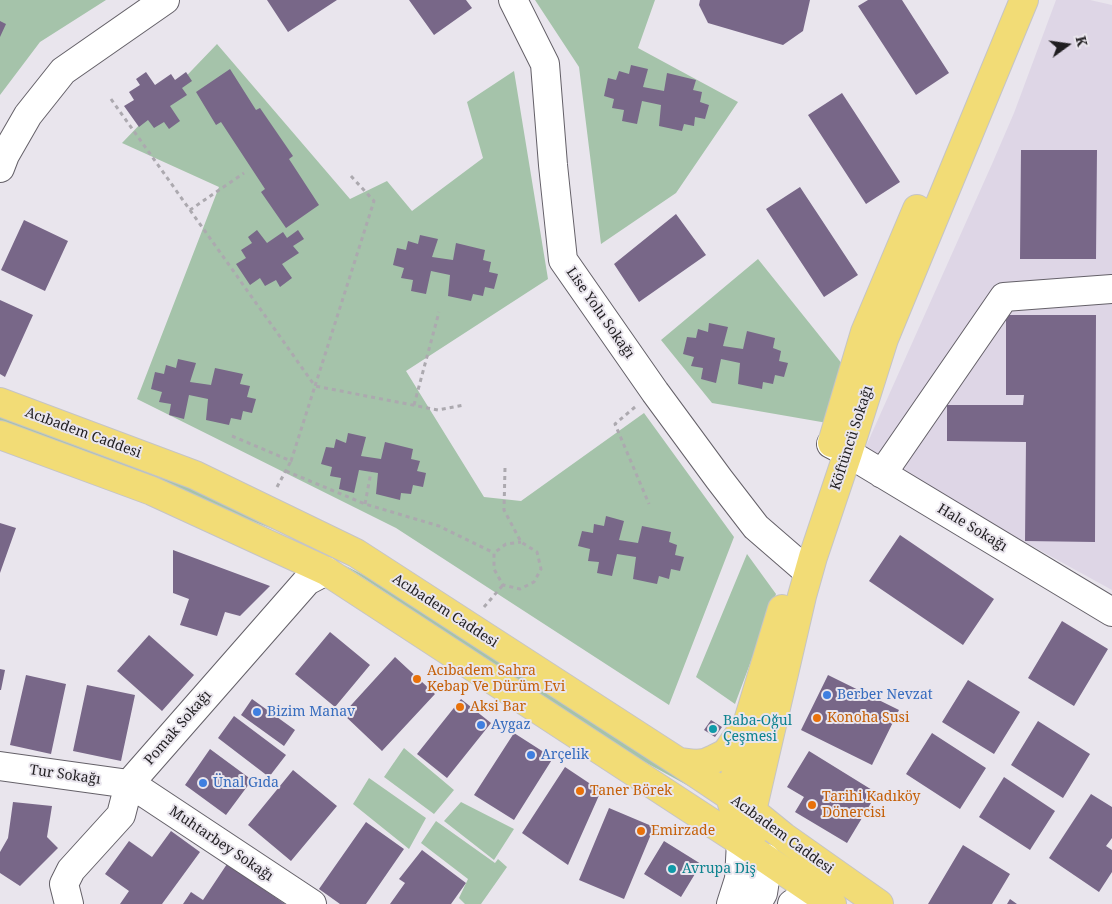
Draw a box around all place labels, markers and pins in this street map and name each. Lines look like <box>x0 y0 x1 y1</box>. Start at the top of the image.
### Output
place label: Acıbadem Sahra Kebap Ve Dürüm Evi <box>427 663 565 696</box>
marker: Acıbadem Sahra Kebap Ve Dürüm Evi <box>411 673 423 685</box>
place label: Berber Nevzat <box>837 687 933 703</box>
marker: Berber Nevzat <box>821 689 833 701</box>
place label: Aksi Bar <box>470 699 526 715</box>
marker: Aksi Bar <box>454 701 466 713</box>
place label: Bizim Manav <box>267 704 355 720</box>
marker: Bizim Manav <box>251 706 263 718</box>
place label: Konoha Susi <box>827 710 909 726</box>
marker: Konoha Susi <box>811 712 823 724</box>
place label: Baba-Oğul Çeşmesi <box>723 713 792 746</box>
place label: Aygaz <box>491 717 531 733</box>
marker: Aygaz <box>475 719 487 731</box>
marker: Baba-Oğul Çeşmesi <box>707 723 719 735</box>
place label: Arçelik <box>541 747 589 763</box>
marker: Arçelik <box>525 749 537 761</box>
place label: Ünal Gıda <box>213 775 279 791</box>
marker: Ünal Gıda <box>197 777 209 789</box>
place label: Taner Börek <box>590 783 672 799</box>
marker: Taner Börek <box>574 785 586 797</box>
place label: Tarihi Kadıköy Dönercisi <box>822 789 921 822</box>
marker: Tarihi Kadıköy Dönercisi <box>806 799 818 811</box>
place label: Emirzade <box>651 823 715 839</box>
marker: Emirzade <box>635 825 647 837</box>
place label: Avrupa Diş <box>682 861 756 877</box>
marker: Avrupa Diş <box>666 863 678 875</box>

